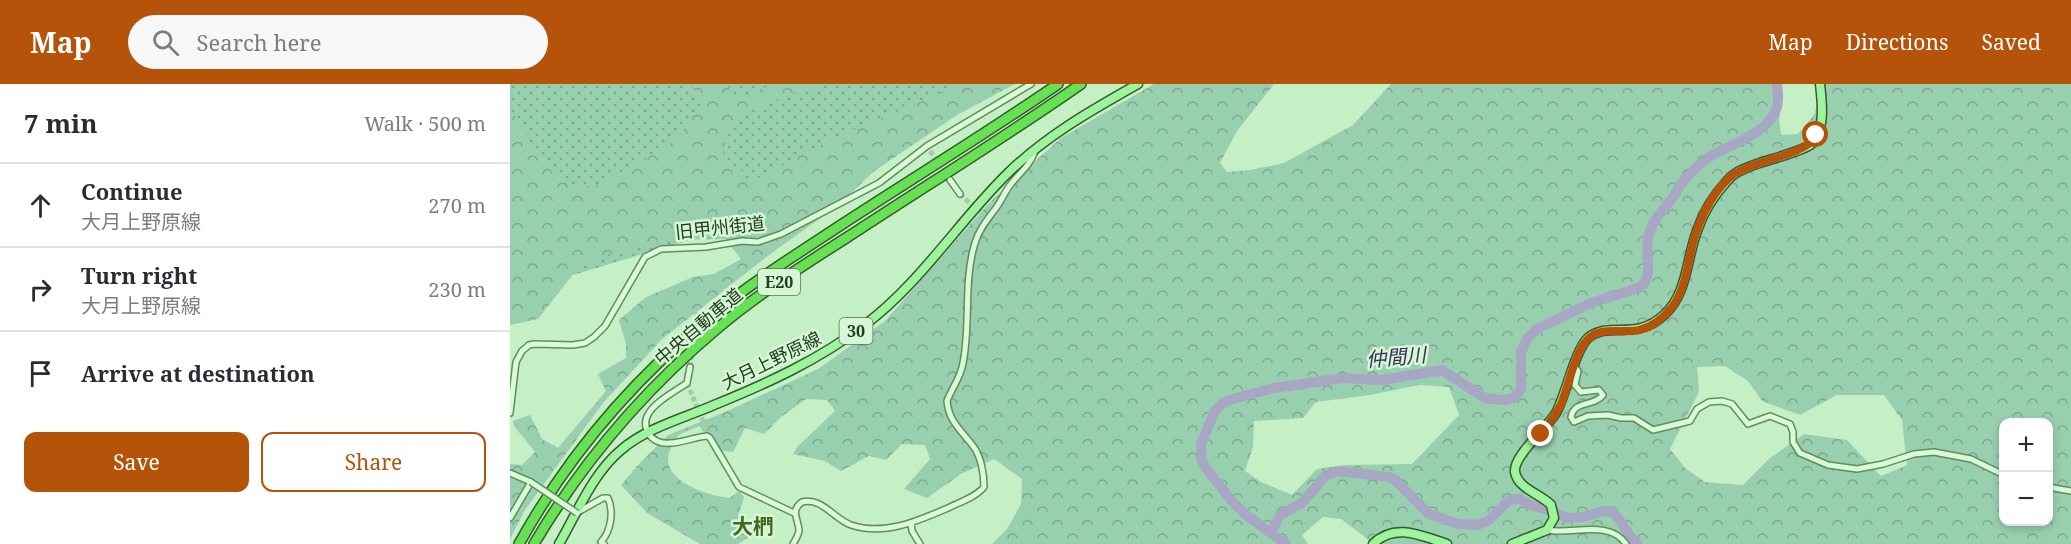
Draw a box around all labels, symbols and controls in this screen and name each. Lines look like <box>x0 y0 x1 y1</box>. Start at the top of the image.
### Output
search box <box>128 15 548 69</box>
text: Map <box>30 23 92 61</box>
icon: search <box>149 26 182 59</box>
text: Search here <box>197 27 321 57</box>
text: Map <box>1768 28 1813 56</box>
text: Directions <box>1846 28 1948 56</box>
text: Saved <box>1981 28 2041 56</box>
text: 7 min <box>24 105 98 141</box>
text: Walk · 500 m <box>364 110 486 137</box>
route start <box>1802 121 1828 147</box>
text: Continue <box>81 176 183 206</box>
icon: ahead <box>24 189 57 222</box>
text: 270 m <box>428 192 486 219</box>
text: 大月上野原線 <box>81 208 201 235</box>
street label: 旧甲州街道 <box>674 210 766 244</box>
text: Turn right <box>81 260 197 290</box>
road number: E20 <box>758 269 800 295</box>
icon: right <box>24 273 57 306</box>
text: 230 m <box>428 276 486 303</box>
street label: 中央自動車道 <box>649 282 747 370</box>
text: 大月上野原線 <box>81 292 201 319</box>
road number: 30 <box>840 318 872 344</box>
street label: 大月上野原線 <box>717 326 825 394</box>
water label: 仲間川 <box>1365 341 1429 373</box>
icon: arrive <box>24 357 57 390</box>
text: Arrive at destination <box>81 358 315 388</box>
map controls <box>1999 418 2053 526</box>
button: + <box>1999 418 2053 472</box>
route end <box>1527 420 1553 446</box>
button: Save <box>24 432 249 492</box>
button: Share <box>261 432 486 492</box>
button: − <box>1999 472 2053 526</box>
district label: 大椚 <box>732 512 774 540</box>

